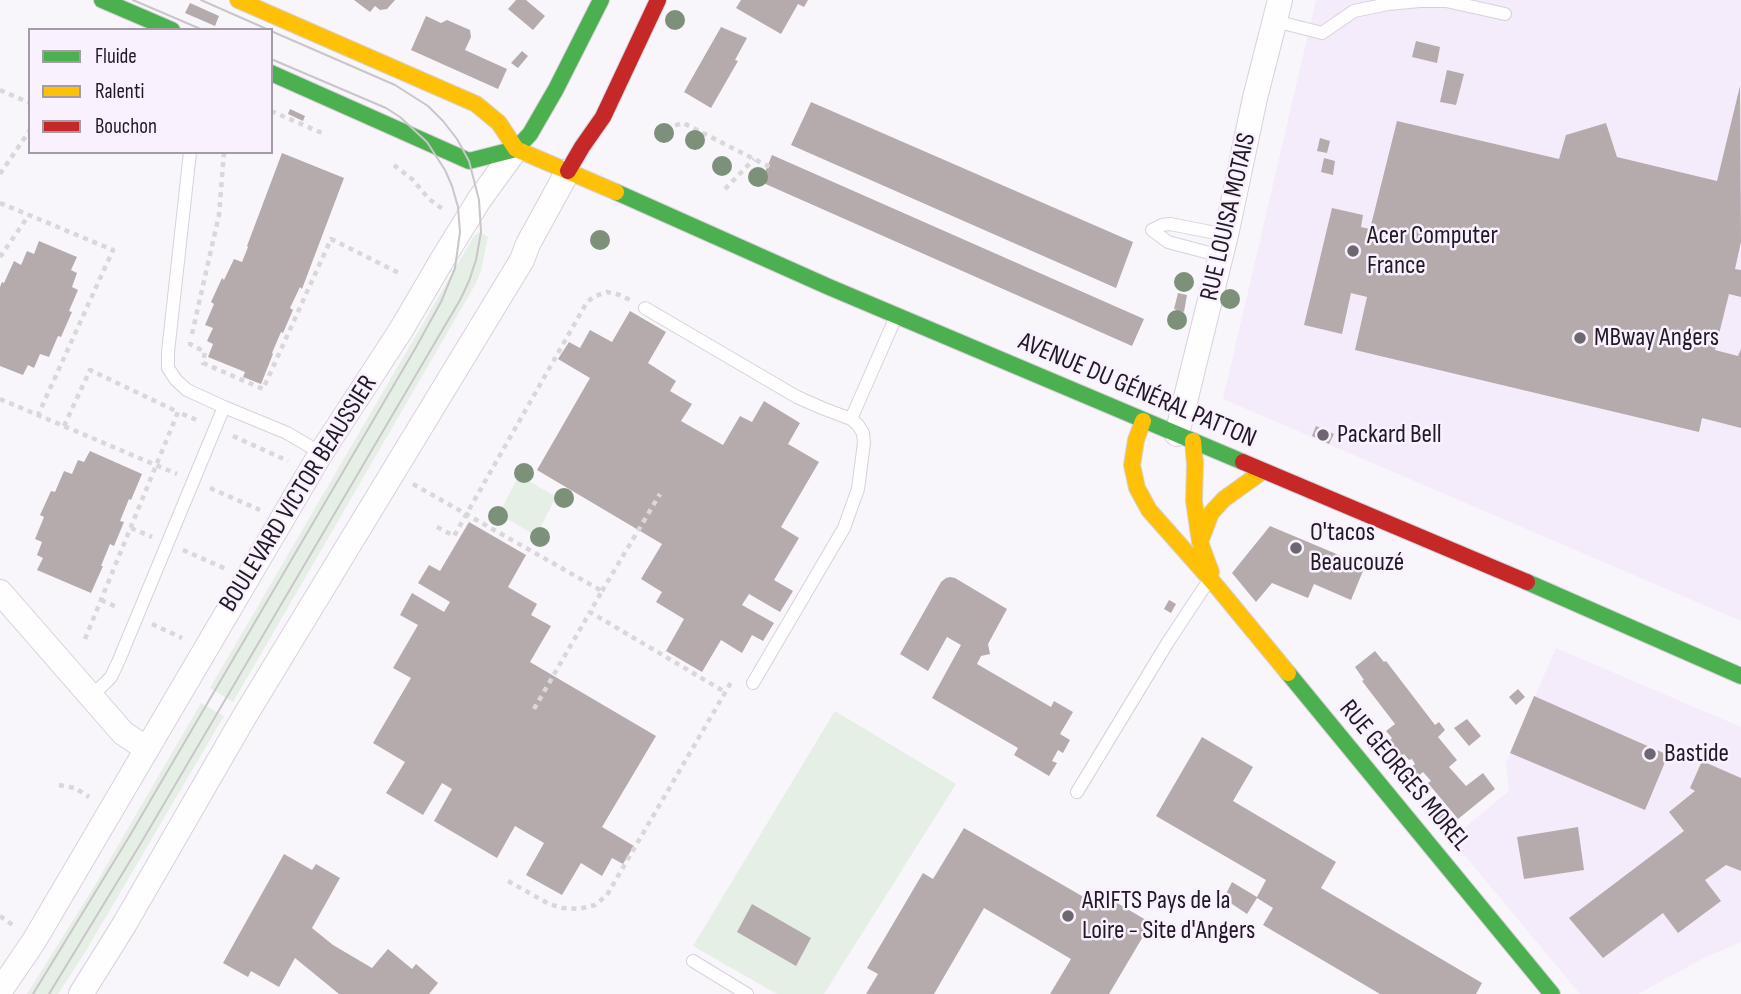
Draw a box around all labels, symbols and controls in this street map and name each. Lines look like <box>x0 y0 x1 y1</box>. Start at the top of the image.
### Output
legend <box>28 28 273 154</box>
text: Fluide <box>95 44 137 69</box>
text: Ralenti <box>95 79 144 104</box>
text: Bouchon <box>95 114 157 139</box>
street label: RUE LOUISA MOTAIS <box>1195 130 1263 304</box>
place label: Acer Computer France <box>1367 220 1498 282</box>
marker: Acer Computer France <box>1345 243 1361 259</box>
place label: MBway Angers <box>1594 322 1719 354</box>
street label: AVENUE DU GÉNÉRAL PATTON <box>1013 327 1261 455</box>
marker: MBway Angers <box>1572 330 1588 346</box>
street label: BOULEVARD VICTOR BEAUSSIER <box>213 370 385 618</box>
place label: Packard Bell <box>1337 419 1442 451</box>
marker: Packard Bell <box>1315 427 1331 443</box>
place label: O'tacos Beaucouzé <box>1310 517 1404 578</box>
marker: O'tacos Beaucouzé <box>1288 540 1304 556</box>
street label: RUE GEORGES MOREL <box>1332 694 1476 858</box>
place label: Bastide <box>1664 738 1729 770</box>
marker: Bastide <box>1642 746 1658 762</box>
place label: ARIFTS Pays de la Loire - Site d'Angers <box>1082 885 1255 946</box>
marker: ARIFTS Pays de la Loire - Site d'Angers <box>1060 908 1076 924</box>

